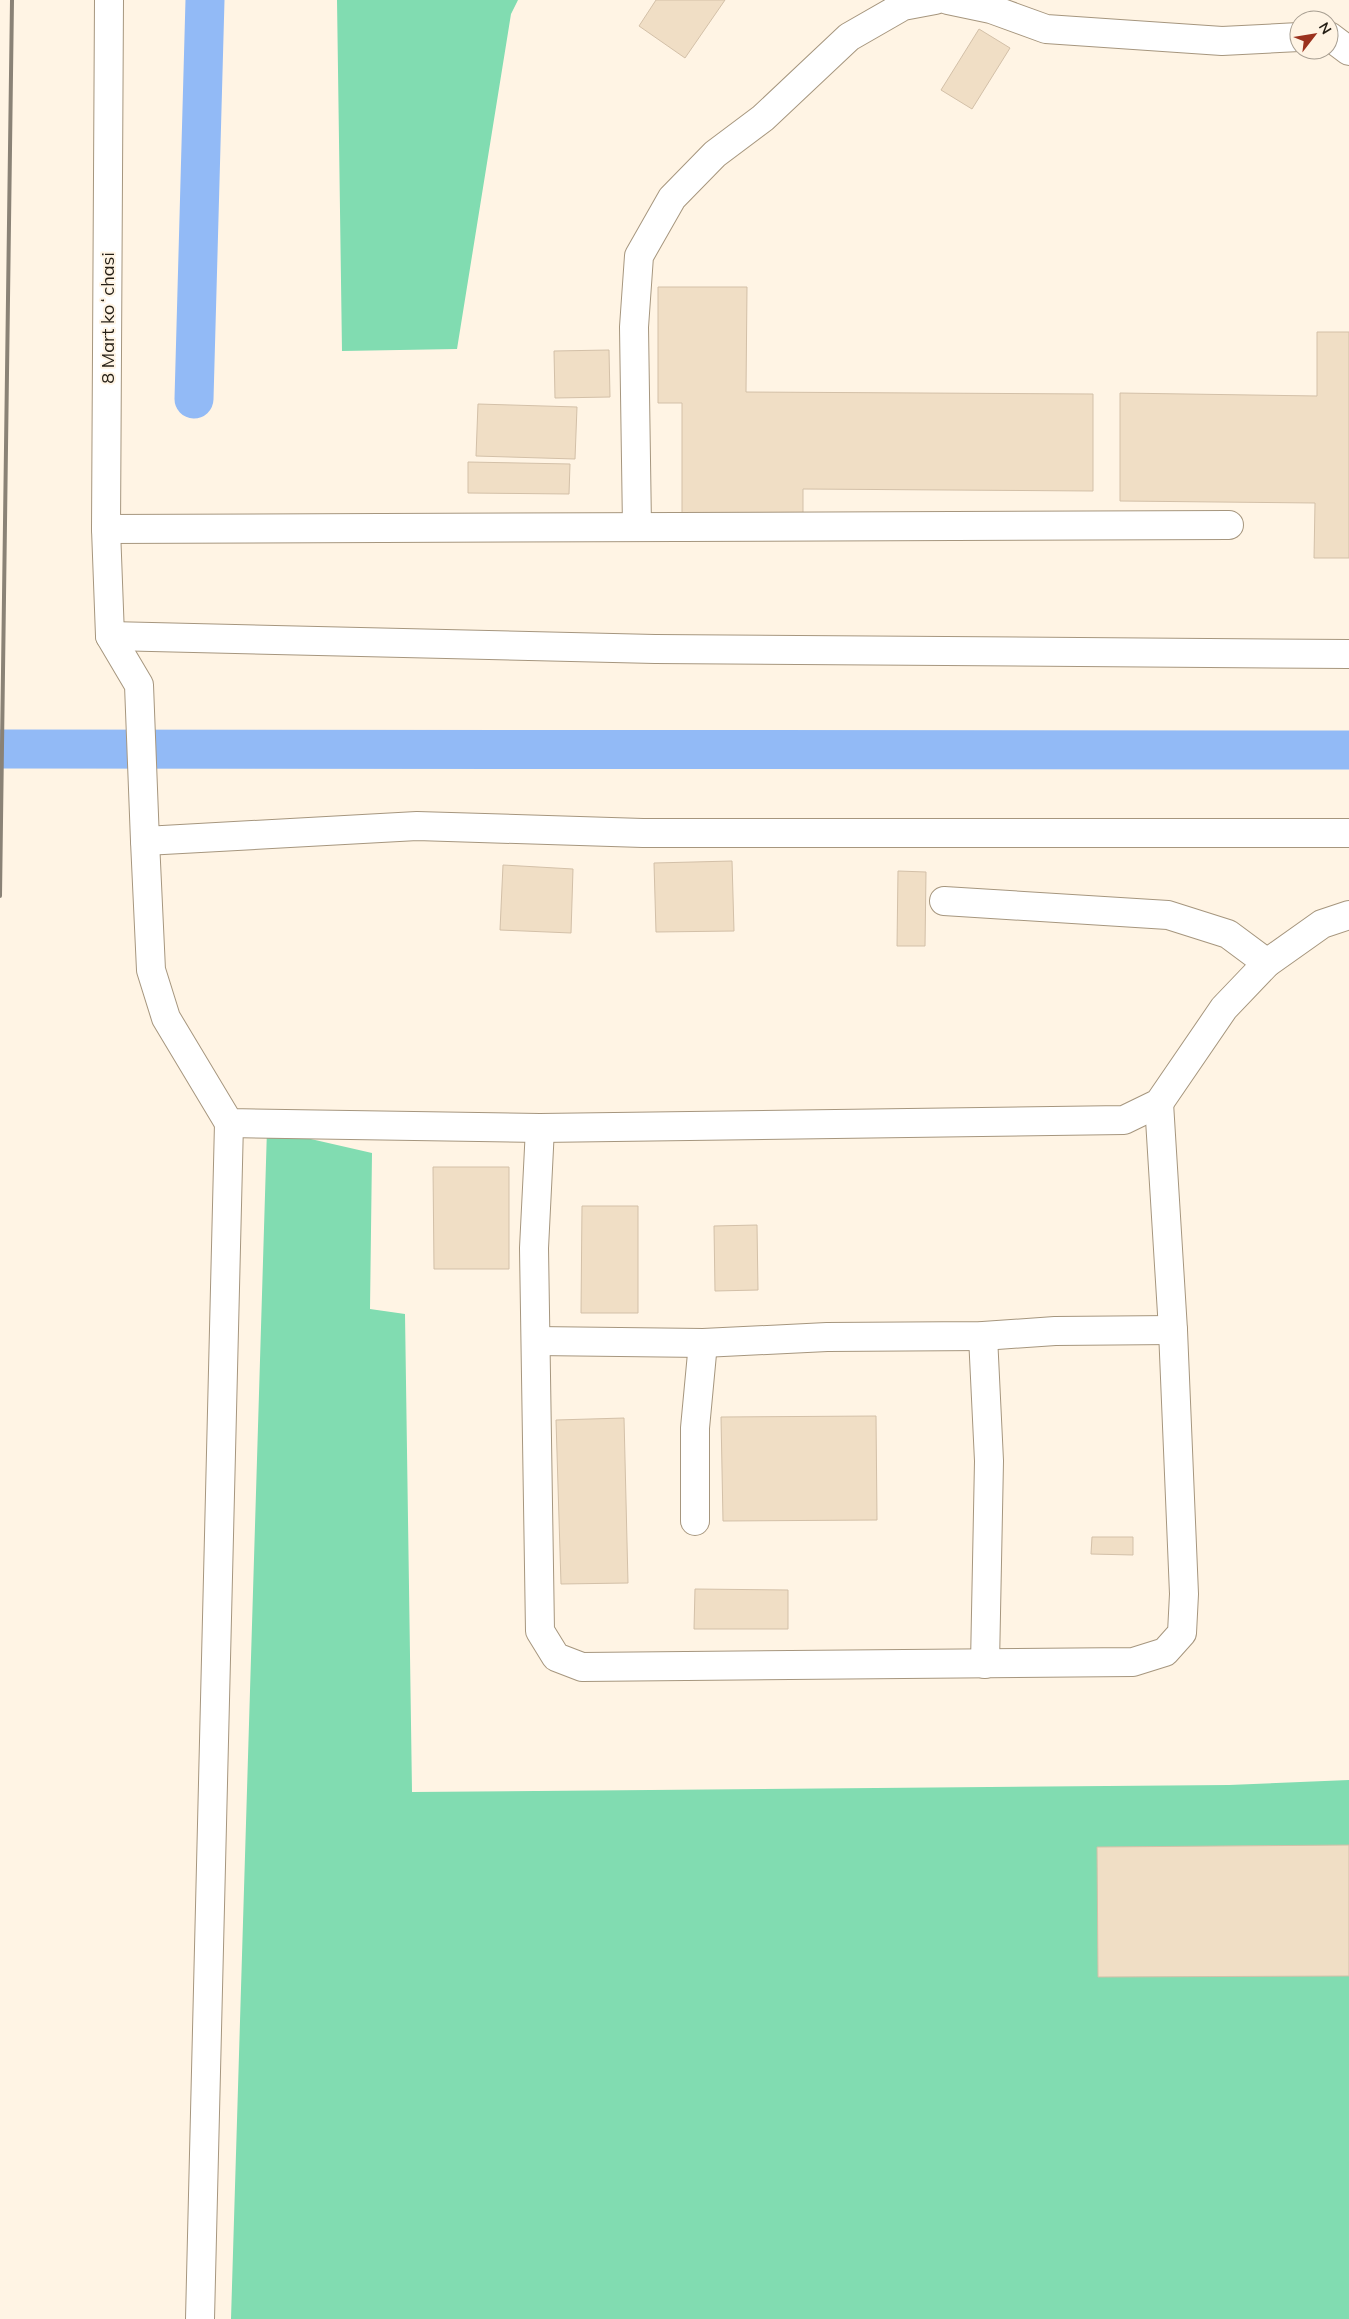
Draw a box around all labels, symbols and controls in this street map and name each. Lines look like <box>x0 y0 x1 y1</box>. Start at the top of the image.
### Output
north arrow <box>1289 10 1339 60</box>
text: N <box>1315 19 1336 37</box>
street label: 8 Mart koʻchasi <box>96 252 119 384</box>

